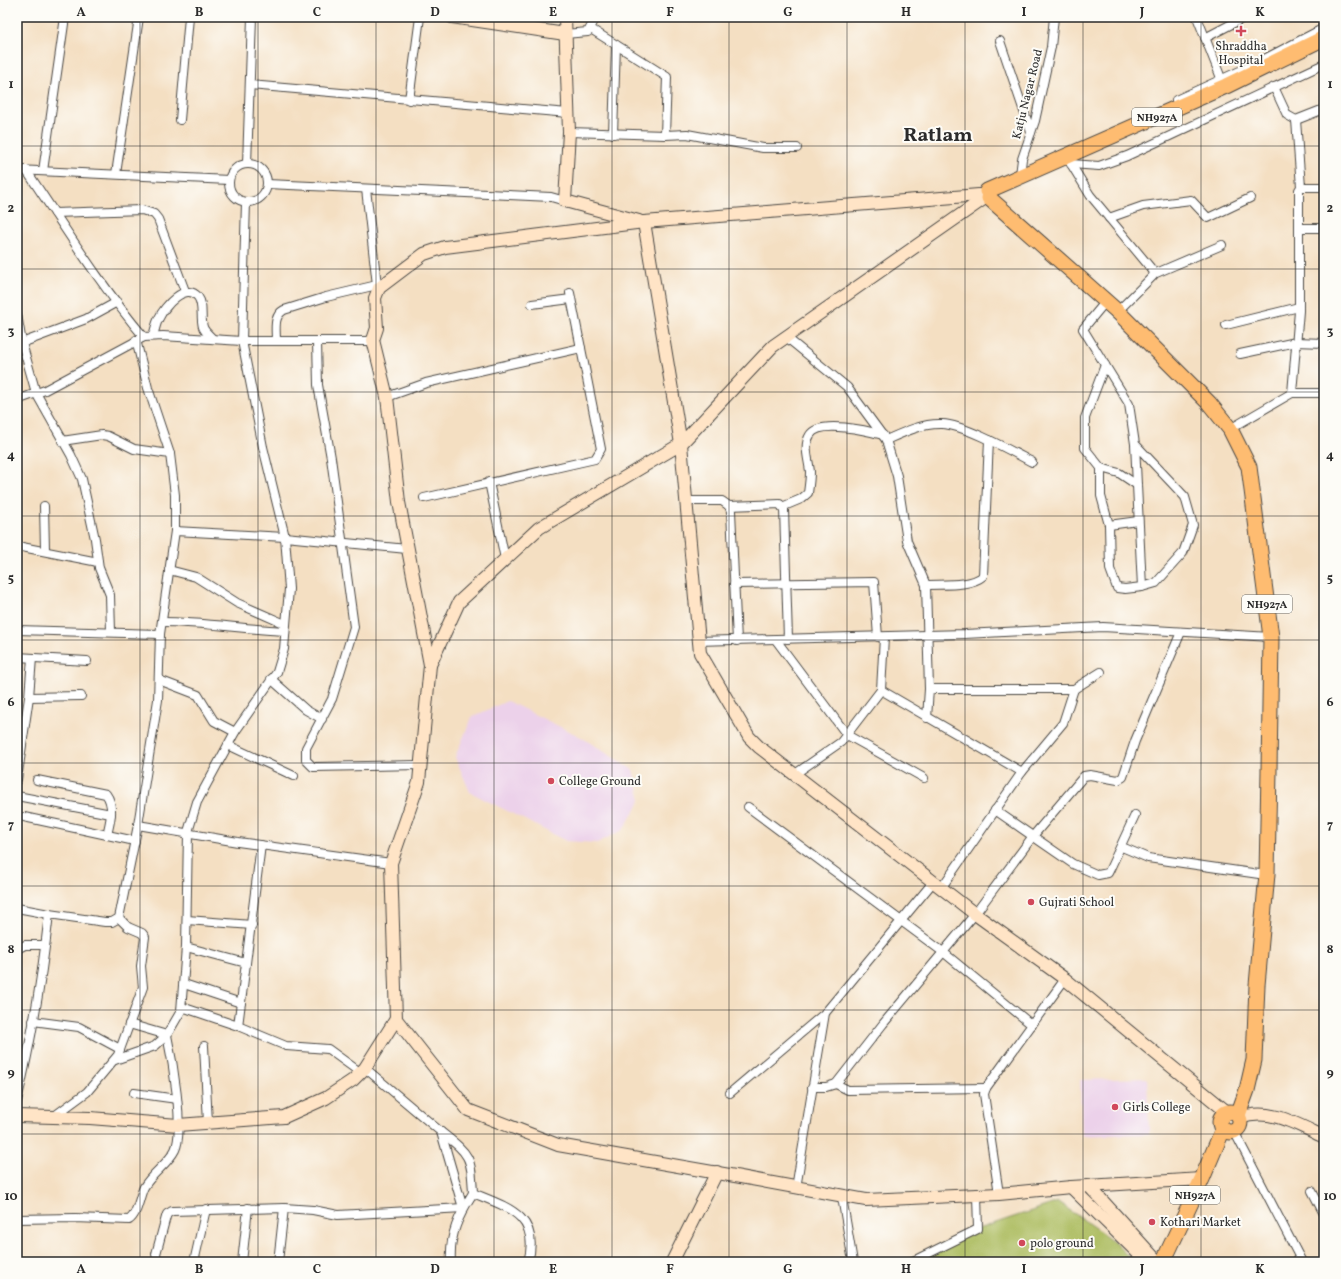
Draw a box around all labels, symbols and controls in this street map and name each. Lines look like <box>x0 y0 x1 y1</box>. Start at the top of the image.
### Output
text: A <box>76 4 86 22</box>
text: B <box>195 4 204 22</box>
text: C <box>313 4 321 22</box>
text: D <box>430 4 440 22</box>
text: E <box>549 4 557 22</box>
text: F <box>666 4 674 22</box>
text: G <box>783 4 793 22</box>
text: H <box>901 4 911 22</box>
text: I <box>1022 4 1027 22</box>
text: J <box>1139 4 1145 22</box>
text: K <box>1255 4 1265 22</box>
marker: Shraddha Hospital <box>1235 25 1247 37</box>
place label: Shraddha Hospital <box>1215 39 1267 69</box>
street label: Katju Nagar Road <box>1009 47 1047 141</box>
text: 1 <box>8 76 14 94</box>
text: 1 <box>1327 76 1333 94</box>
road number: NH927A <box>1132 108 1182 126</box>
district label: Ratlam <box>903 122 973 150</box>
text: 2 <box>8 200 15 218</box>
text: 2 <box>1327 200 1334 218</box>
text: 3 <box>8 323 15 341</box>
text: 3 <box>1327 323 1334 341</box>
text: 4 <box>7 447 15 465</box>
text: 4 <box>1326 447 1334 465</box>
text: 5 <box>8 570 14 588</box>
text: 5 <box>1327 570 1333 588</box>
road number: NH927A <box>1242 595 1292 613</box>
text: 6 <box>7 694 15 712</box>
text: 6 <box>1326 694 1334 712</box>
place label: College Ground <box>559 774 641 790</box>
marker: College Ground <box>546 776 556 786</box>
text: 7 <box>8 817 14 835</box>
text: 7 <box>1327 817 1333 835</box>
place label: Gujrati School <box>1039 895 1114 911</box>
marker: Gujrati School <box>1026 897 1036 907</box>
text: 8 <box>7 941 15 959</box>
text: 8 <box>1326 941 1334 959</box>
text: 9 <box>7 1064 15 1082</box>
text: 9 <box>1326 1064 1334 1082</box>
place label: Girls College <box>1123 1100 1191 1116</box>
marker: Girls College <box>1110 1102 1120 1112</box>
road number: NH927A <box>1170 1186 1220 1204</box>
text: 10 <box>4 1188 18 1206</box>
text: 10 <box>1323 1188 1337 1206</box>
place label: Kothari Market <box>1160 1215 1241 1231</box>
marker: Kothari Market <box>1147 1217 1157 1227</box>
place label: polo ground <box>1030 1236 1094 1252</box>
marker: polo ground <box>1017 1238 1027 1248</box>
text: A <box>76 1261 86 1279</box>
text: B <box>195 1261 204 1279</box>
text: C <box>313 1261 321 1279</box>
text: D <box>430 1261 440 1279</box>
text: E <box>549 1261 557 1279</box>
text: F <box>666 1261 674 1279</box>
text: G <box>783 1261 793 1279</box>
text: H <box>901 1261 911 1279</box>
text: I <box>1022 1261 1027 1279</box>
text: J <box>1139 1261 1145 1279</box>
text: K <box>1255 1261 1265 1279</box>

